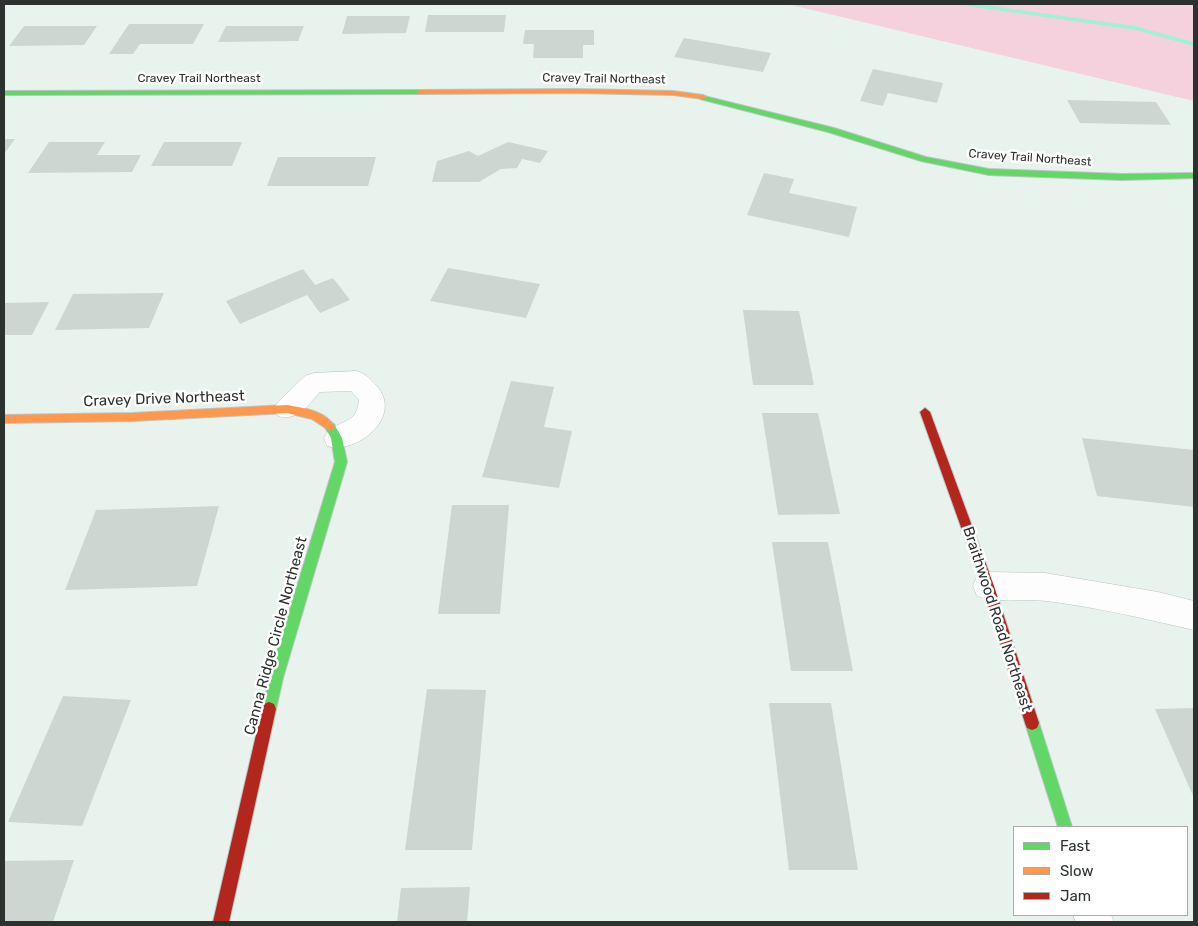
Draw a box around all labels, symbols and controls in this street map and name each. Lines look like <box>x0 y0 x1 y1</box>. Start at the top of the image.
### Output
street label: Cravey Trail Northeast <box>542 71 666 87</box>
street label: Cravey Trail Northeast <box>137 72 261 86</box>
street label: Cravey Trail Northeast <box>968 147 1092 169</box>
street label: Cravey Drive Northeast <box>83 387 245 411</box>
street label: Braithwood Road Northeast <box>959 524 1035 714</box>
street label: Canna Ridge Circle Northeast <box>241 535 311 737</box>
legend <box>1013 826 1188 916</box>
text: Fast <box>1060 837 1090 855</box>
text: Slow <box>1060 862 1093 880</box>
text: Jam <box>1060 887 1091 905</box>

